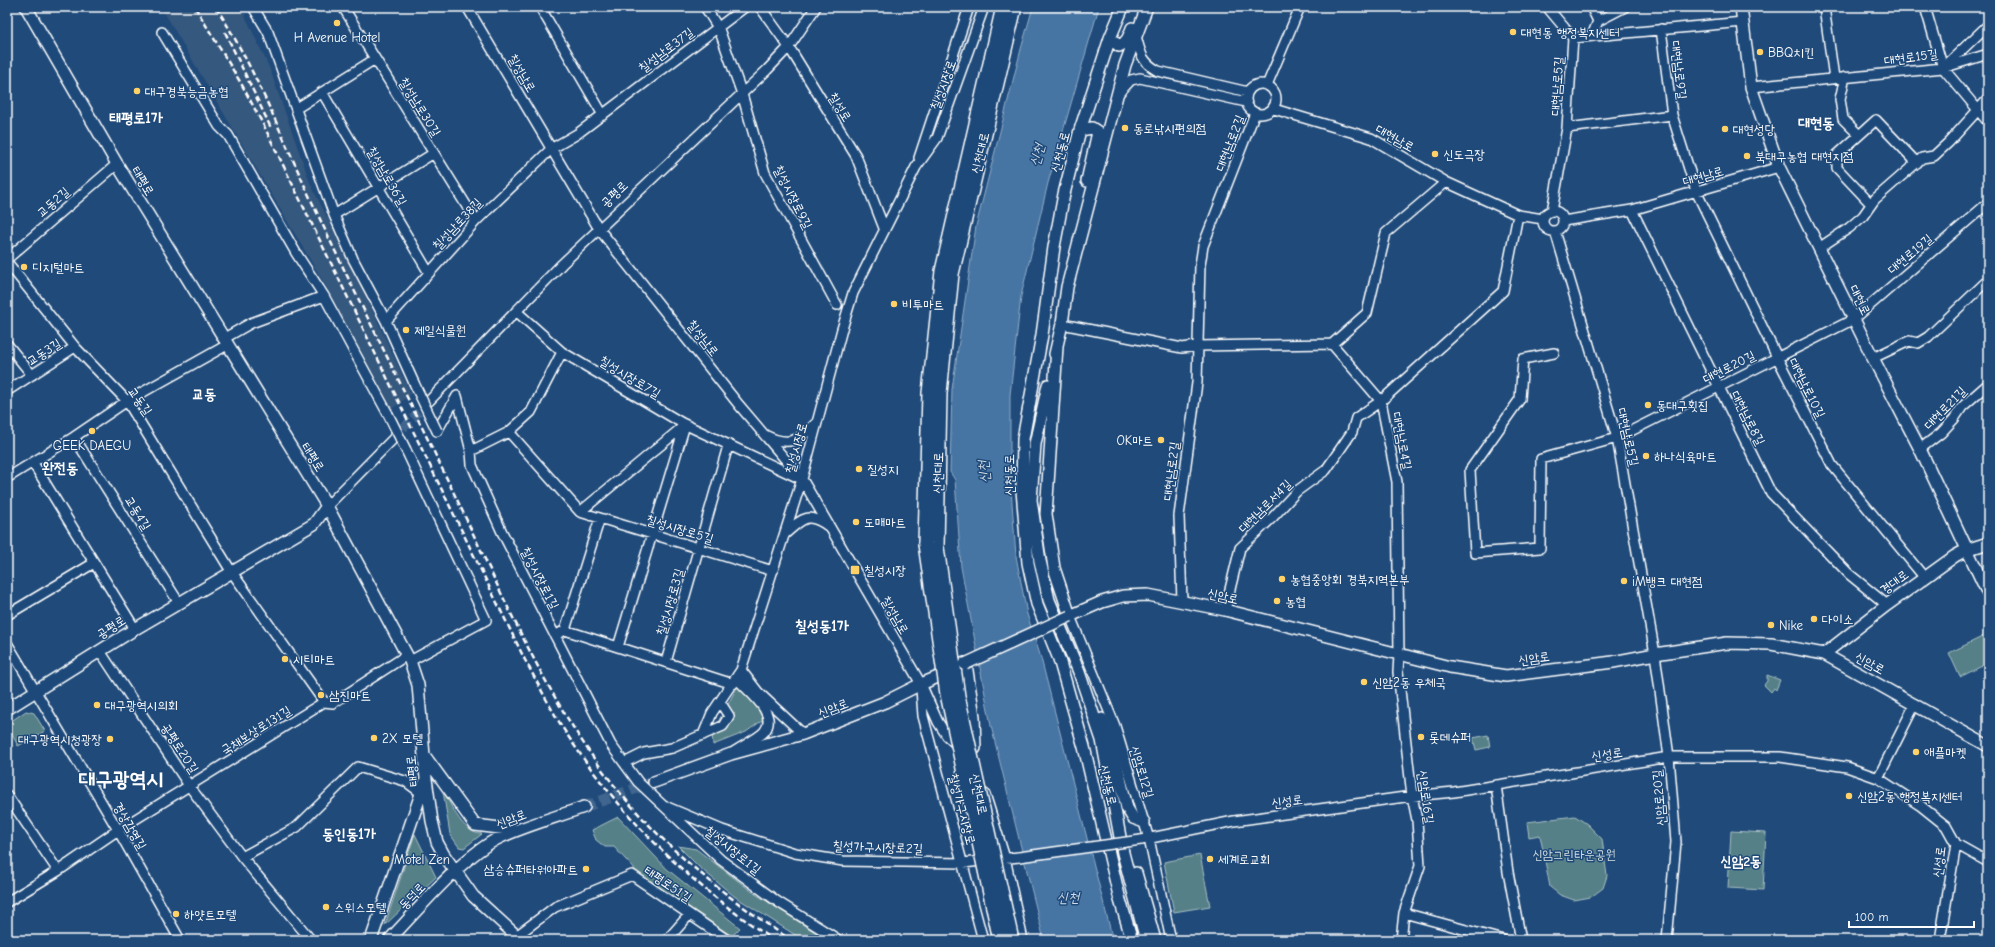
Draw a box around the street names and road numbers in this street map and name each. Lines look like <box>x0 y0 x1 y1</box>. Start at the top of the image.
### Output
street label: 칠성남로37길 <box>636 24 696 76</box>
street label: 대현남로9길 <box>1668 40 1690 100</box>
street label: 대현로15길 <box>1883 46 1939 68</box>
street label: 칠성남로 <box>505 51 539 95</box>
street label: 대현남로5길 <box>1547 56 1567 116</box>
street label: 칠성시장로 <box>927 58 959 112</box>
street label: 칠성남로30길 <box>396 75 444 139</box>
street label: 칠성로 <box>825 90 855 124</box>
street label: 대현남로2길 <box>1212 113 1248 173</box>
street label: 대현남로 <box>1373 121 1417 155</box>
street label: 신천동로 <box>1047 130 1073 174</box>
street label: 신천대로 <box>968 131 992 175</box>
street label: 칠성남로36길 <box>364 144 410 208</box>
street label: 칠성시장로9길 <box>771 163 815 231</box>
street label: 대현남로 <box>1681 163 1725 189</box>
street label: 태평로 <box>128 164 158 198</box>
street label: 공평로 <box>597 178 631 210</box>
street label: 교동2길 <box>34 184 72 220</box>
street label: 칠성남로38길 <box>429 195 485 253</box>
street label: 대현로19길 <box>1885 231 1935 277</box>
street label: 대현로 <box>1846 283 1874 317</box>
street label: 칠성남로 <box>684 317 722 359</box>
street label: 교동3길 <box>24 335 64 369</box>
street label: 대현로20길 <box>1700 347 1758 387</box>
street label: 칠성시장로7길 <box>597 353 663 401</box>
street label: 대현남로10길 <box>1785 355 1829 421</box>
street label: 대현로21길 <box>1921 383 1969 433</box>
street label: 교동길 <box>125 384 155 418</box>
street label: 대현남로8길 <box>1728 388 1768 448</box>
street label: 대현남로5길 <box>1614 406 1642 468</box>
street label: 대현남로4길 <box>1389 411 1415 471</box>
street label: 칠성시장로 <box>782 421 810 475</box>
street label: 태평로 <box>298 440 328 474</box>
street label: 대현남로2길 <box>1160 441 1182 501</box>
street label: 신천대로 <box>930 452 946 494</box>
street label: 신천동로 <box>1002 454 1017 496</box>
street label: 대현남로서4길 <box>1235 476 1295 536</box>
street label: 교동4길 <box>122 493 154 533</box>
street label: 칠성시장로5길 <box>644 512 716 546</box>
street label: 칠성시장로1길 <box>518 544 562 612</box>
street label: 칠성시장로3길 <box>653 567 687 637</box>
street label: 경대로 <box>1877 567 1911 597</box>
street label: 신암로 <box>1206 585 1240 607</box>
street label: 칠성남로 <box>878 593 912 637</box>
street label: 공평로 <box>94 612 128 642</box>
street label: 신암로 <box>1517 648 1551 668</box>
street label: 신암로 <box>1853 649 1887 677</box>
street label: 신암로 <box>816 695 850 721</box>
street label: 국채보상로131길 <box>218 703 294 757</box>
street label: 공평로20길 <box>158 720 202 776</box>
street label: 신암로12길 <box>1127 744 1157 800</box>
street label: 신성로 <box>1590 744 1624 764</box>
street label: 태평로 <box>403 755 421 787</box>
street label: 신천동로 <box>1096 763 1120 807</box>
street label: 신암로16길 <box>1415 769 1437 825</box>
street label: 신암로20길 <box>1649 769 1669 827</box>
street label: 칠성가구시장로 <box>945 772 979 846</box>
street label: 신천대로 <box>967 772 991 816</box>
street label: 신성로 <box>1271 792 1303 810</box>
street label: 경상감영길 <box>110 800 150 852</box>
street label: 신암로 <box>494 806 528 832</box>
street label: 칠성시장로1길 <box>702 823 764 877</box>
street label: 칠성가구시장로2길 <box>833 838 923 856</box>
street label: 신성로 <box>1930 846 1948 878</box>
street label: 태평로51길 <box>641 863 695 905</box>
street label: 동덕로 <box>396 879 428 913</box>

